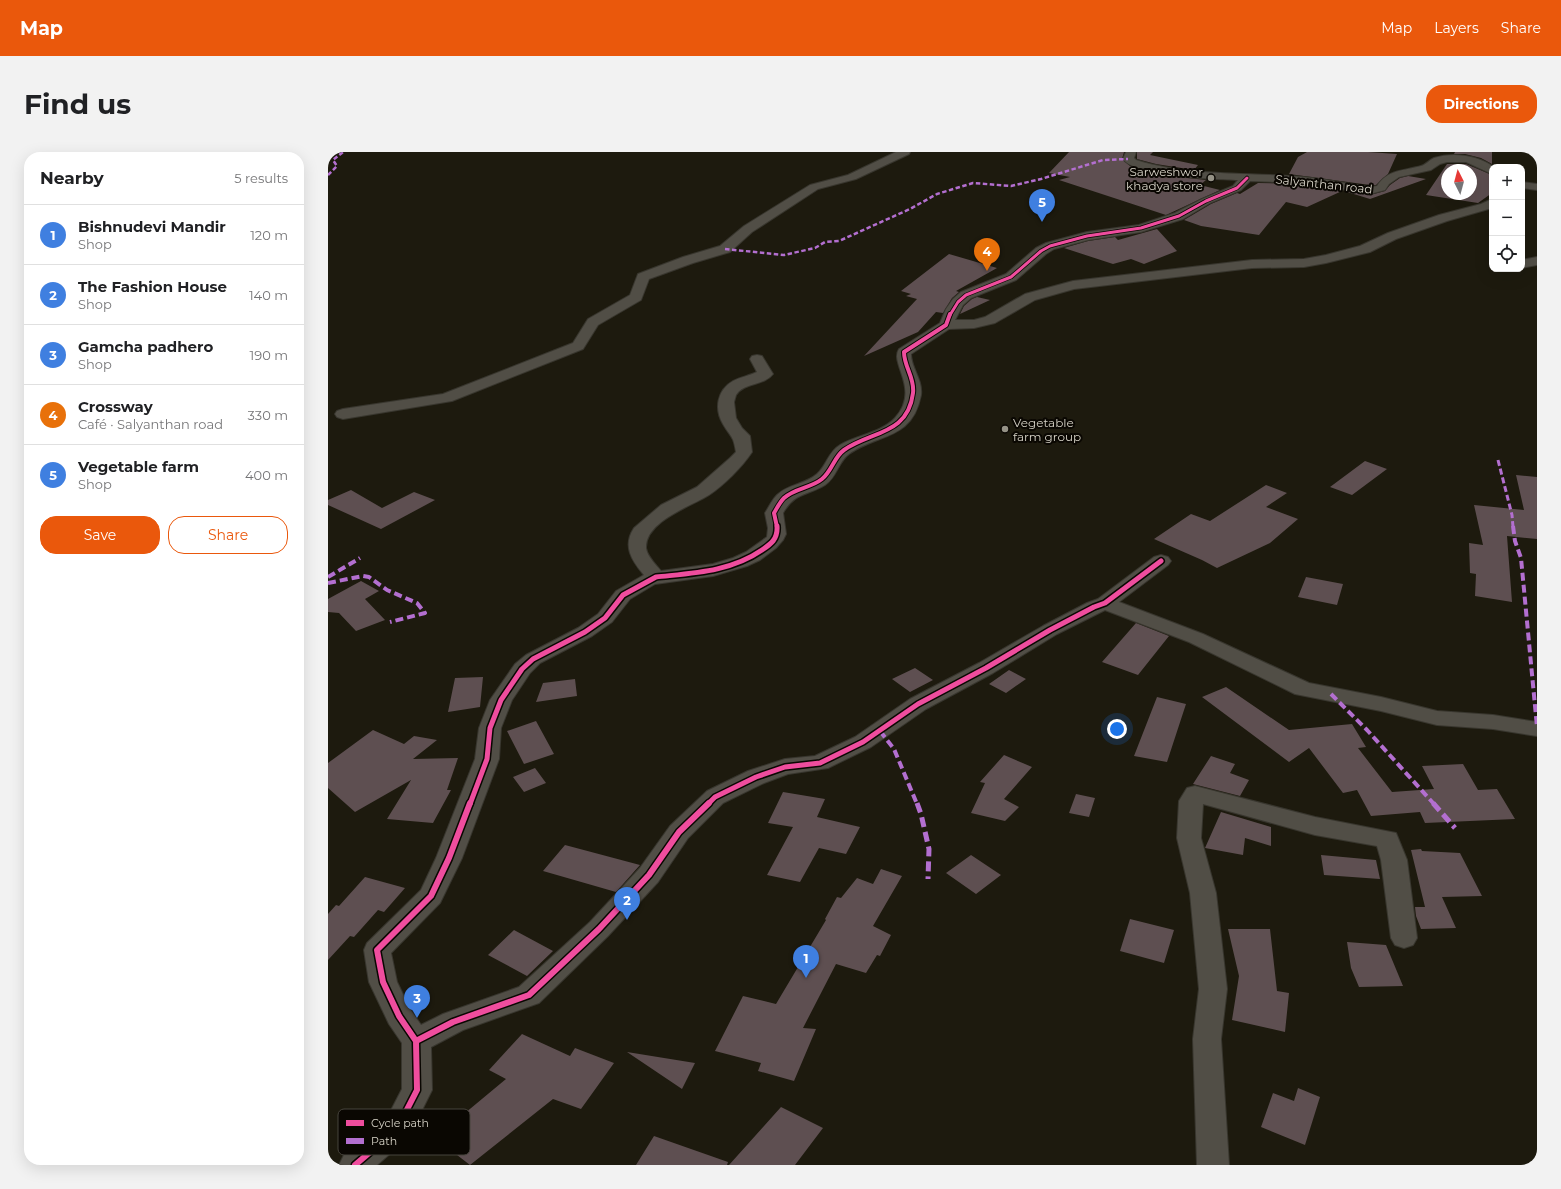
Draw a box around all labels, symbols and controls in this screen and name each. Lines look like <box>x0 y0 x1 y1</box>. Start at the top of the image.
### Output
text: Map <box>20 17 63 40</box>
text: Map <box>1381 19 1412 37</box>
text: Layers <box>1434 19 1479 37</box>
text: Share <box>1501 19 1541 37</box>
button: Directions <box>1426 85 1537 123</box>
text: Find us <box>24 87 131 121</box>
place label: Sarweshwor khadya store <box>1126 164 1203 193</box>
north arrow <box>1441 164 1477 200</box>
map controls <box>1489 164 1525 272</box>
button: + <box>1489 164 1525 200</box>
text: Nearby <box>40 168 104 188</box>
text: 5 results <box>234 170 288 186</box>
street label: Salyanthan road <box>1275 171 1373 197</box>
marker: Sarweshwor khadya store <box>1206 173 1216 183</box>
pin: 5 <box>1029 189 1055 222</box>
button: − <box>1489 200 1525 236</box>
text: Bishnudevi Mandir <box>78 217 226 236</box>
text: 1 <box>50 227 56 243</box>
text: 120 m <box>250 227 288 243</box>
text: Shop <box>78 236 112 252</box>
button: locate <box>1489 236 1525 272</box>
pin: 4 <box>974 238 1000 271</box>
text: The Fashion House <box>78 277 227 296</box>
text: 2 <box>49 287 57 303</box>
text: 140 m <box>249 287 288 303</box>
text: Shop <box>78 296 112 312</box>
text: Gamcha padhero <box>78 337 213 356</box>
text: 3 <box>49 347 57 363</box>
text: 190 m <box>250 347 288 363</box>
text: Shop <box>78 356 112 372</box>
text: Crossway <box>78 397 153 416</box>
text: 4 <box>49 407 57 423</box>
text: 330 m <box>248 407 288 423</box>
place label: Vegetable farm group <box>1013 415 1081 444</box>
text: Café · Salyanthan road <box>78 416 223 432</box>
marker: Vegetable farm group <box>1000 424 1010 434</box>
text: Vegetable farm <box>78 457 199 476</box>
text: 5 <box>49 467 57 483</box>
text: 400 m <box>245 467 288 483</box>
text: Shop <box>78 476 112 492</box>
button: Save <box>40 516 160 554</box>
button: Share <box>168 516 288 554</box>
your location <box>1107 719 1127 739</box>
pin: 2 <box>614 887 640 920</box>
pin: 1 <box>793 945 819 978</box>
pin: 3 <box>404 985 430 1018</box>
legend <box>338 1109 470 1155</box>
text: Cycle path <box>371 1116 429 1130</box>
text: Path <box>371 1134 397 1148</box>

